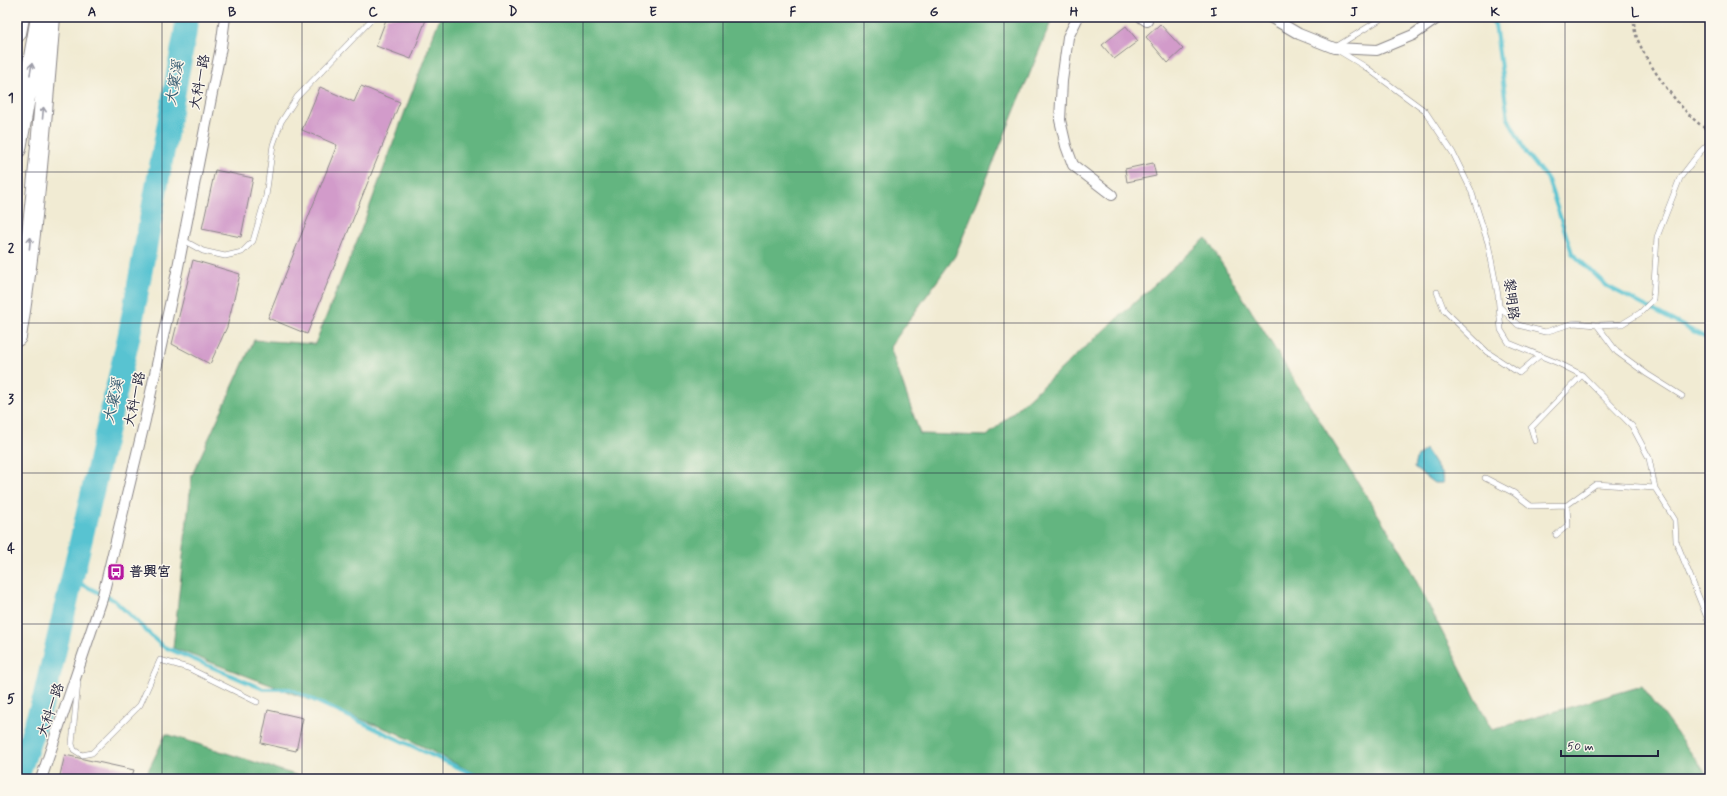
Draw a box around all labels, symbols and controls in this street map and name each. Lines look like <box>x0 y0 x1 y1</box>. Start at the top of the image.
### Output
text: A <box>88 4 96 21</box>
text: B <box>228 4 237 21</box>
text: C <box>368 4 378 21</box>
text: D <box>509 4 518 21</box>
text: E <box>649 4 657 21</box>
text: F <box>790 4 797 21</box>
text: G <box>930 4 939 21</box>
text: H <box>1070 4 1079 21</box>
text: I <box>1211 4 1218 21</box>
text: J <box>1350 4 1358 21</box>
text: K <box>1490 4 1500 21</box>
text: L <box>1631 4 1640 21</box>
street label: 大科一路 <box>186 53 214 111</box>
water label: 大窠溪 <box>161 58 189 107</box>
one-way arrow <box>27 63 35 76</box>
text: 1 <box>8 90 14 107</box>
one-way arrow <box>39 107 47 120</box>
one-way arrow <box>26 236 34 249</box>
text: 2 <box>8 240 15 257</box>
street label: 黎明路 <box>1500 277 1522 321</box>
street label: 大科一路 <box>120 370 150 428</box>
water label: 大窠溪 <box>99 376 129 425</box>
text: 3 <box>8 391 14 408</box>
text: 4 <box>7 541 15 558</box>
bus stop icon: 普興宮 <box>106 562 126 582</box>
place label: 普興宮 <box>129 563 171 581</box>
street label: 大科一路 <box>33 681 69 739</box>
text: 5 <box>7 691 15 708</box>
scale bar <box>1561 732 1658 758</box>
text: 50 m <box>1567 739 1594 755</box>

